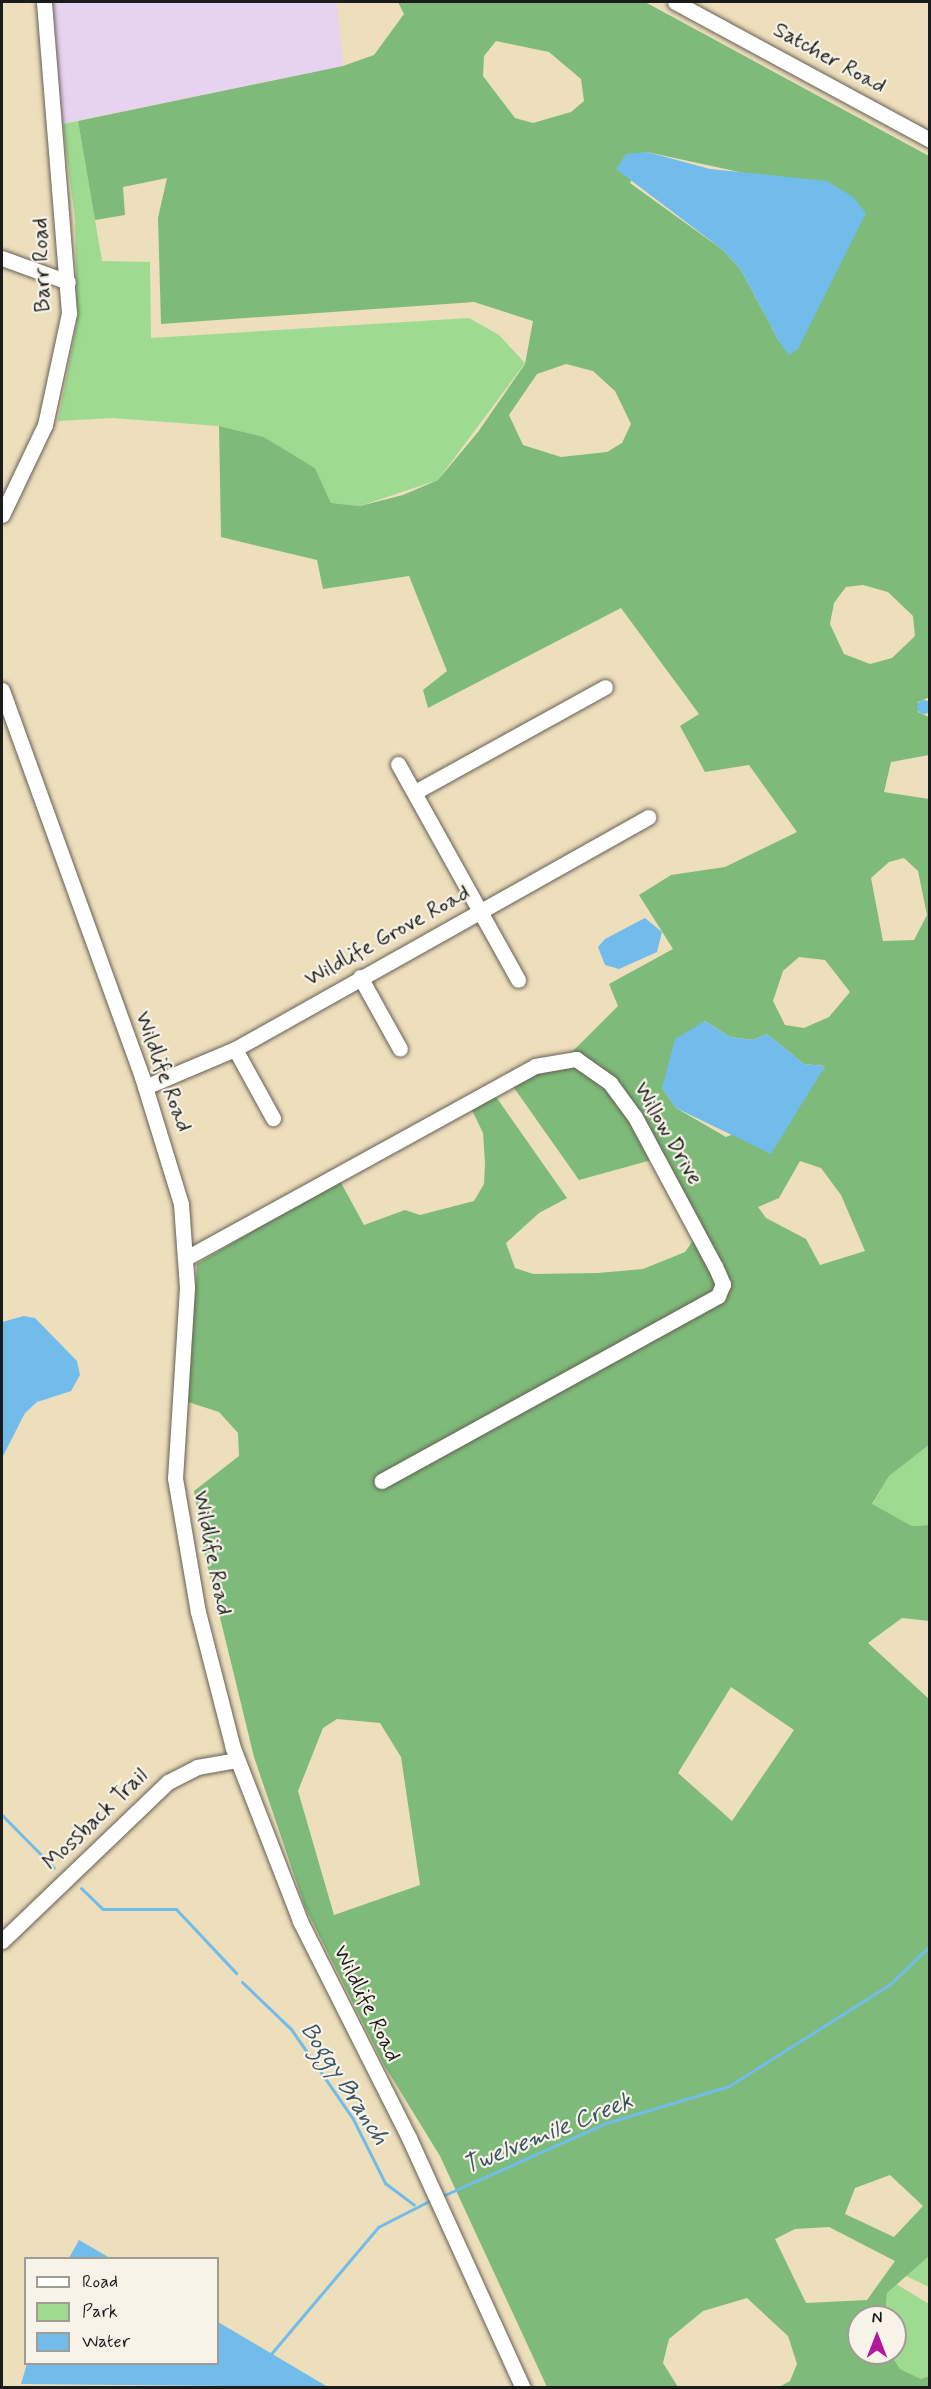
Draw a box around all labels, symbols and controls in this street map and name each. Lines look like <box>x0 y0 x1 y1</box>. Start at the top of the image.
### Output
street label: Satcher Road <box>769 18 889 100</box>
street label: Barr Road <box>28 217 58 313</box>
street label: Wildlife Grove Road <box>302 881 474 993</box>
street label: Wildlife Road <box>128 1009 196 1135</box>
street label: Willow Drive <box>627 1078 707 1190</box>
street label: Wildlife Road <box>186 1489 236 1617</box>
street label: Mossback Trail <box>38 1763 154 1877</box>
street label: Wildlife Road <box>327 1942 405 2066</box>
water label: Boggy Branch <box>292 2015 396 2153</box>
water label: Twelvemile Creek <box>459 2087 637 2181</box>
legend <box>24 2257 219 2365</box>
text: Road <box>82 2270 118 2294</box>
text: Park <box>82 2300 118 2324</box>
north arrow <box>847 2305 907 2365</box>
text: N <box>872 2308 882 2329</box>
text: Water <box>82 2330 130 2354</box>

